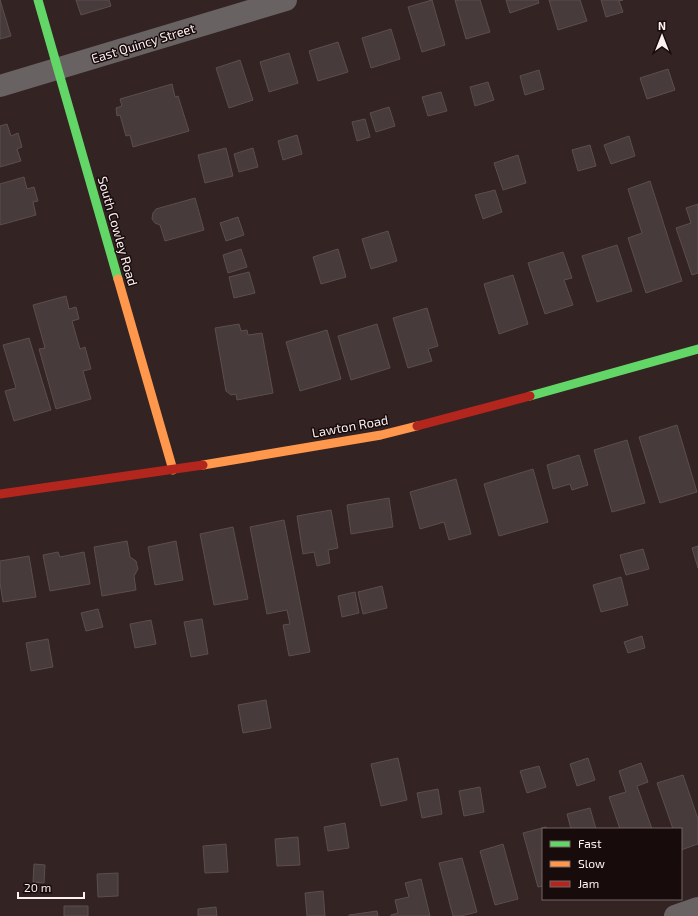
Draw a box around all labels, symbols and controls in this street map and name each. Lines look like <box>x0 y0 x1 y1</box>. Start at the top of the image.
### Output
north arrow <box>642 16 682 56</box>
text: N <box>658 19 666 32</box>
street label: East Quincy Street <box>89 20 197 66</box>
street label: South Cowley Road <box>95 174 141 288</box>
street label: Lawton Road <box>311 411 389 441</box>
legend <box>542 828 682 900</box>
text: Fast <box>578 836 602 850</box>
text: Slow <box>578 856 605 870</box>
scale bar <box>18 874 84 900</box>
text: Jam <box>578 876 599 890</box>
text: 20 m <box>24 880 51 894</box>

